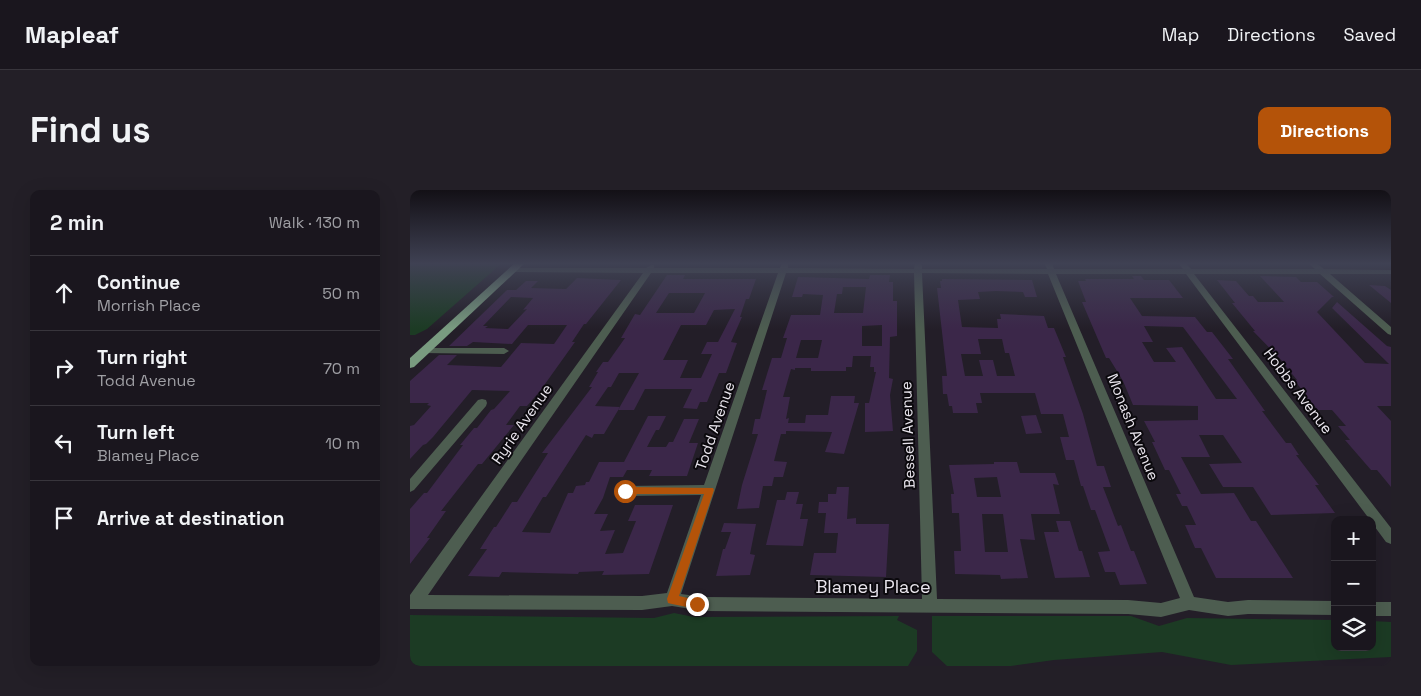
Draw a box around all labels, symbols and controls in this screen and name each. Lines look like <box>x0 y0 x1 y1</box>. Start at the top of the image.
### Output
text: Mapleaf <box>25 19 119 50</box>
text: Map <box>1162 23 1199 46</box>
text: Directions <box>1227 23 1316 46</box>
text: Saved <box>1344 23 1396 46</box>
button: Directions <box>1258 107 1391 154</box>
text: Find us <box>30 108 151 152</box>
text: 2 min <box>50 209 104 236</box>
text: Walk · 130 m <box>269 212 360 233</box>
text: Continue <box>97 270 180 295</box>
icon: ahead <box>50 279 78 307</box>
text: 50 m <box>322 283 360 304</box>
text: Morrish Place <box>97 295 201 316</box>
street label: Hobbs Avenue <box>1260 344 1337 438</box>
text: Turn right <box>97 345 187 370</box>
icon: right <box>50 354 78 382</box>
text: 70 m <box>323 358 360 379</box>
text: Todd Avenue <box>97 370 196 391</box>
street label: Monash Avenue <box>1103 371 1164 483</box>
street label: Todd Avenue <box>690 379 739 473</box>
street label: Ryrie Avenue <box>487 380 556 467</box>
street label: Bessell Avenue <box>896 381 919 489</box>
text: Turn left <box>97 420 175 445</box>
icon: left <box>50 429 78 457</box>
text: 10 m <box>325 433 360 454</box>
text: Blamey Place <box>97 445 199 466</box>
route start <box>614 480 637 503</box>
icon: arrive <box>50 504 78 532</box>
text: Arrive at destination <box>97 506 285 531</box>
map controls <box>1331 516 1376 651</box>
button: + <box>1331 516 1376 561</box>
button: − <box>1331 561 1376 606</box>
street label: Blamey Place <box>815 575 931 598</box>
route end <box>686 593 709 616</box>
button: layers <box>1331 606 1376 651</box>

